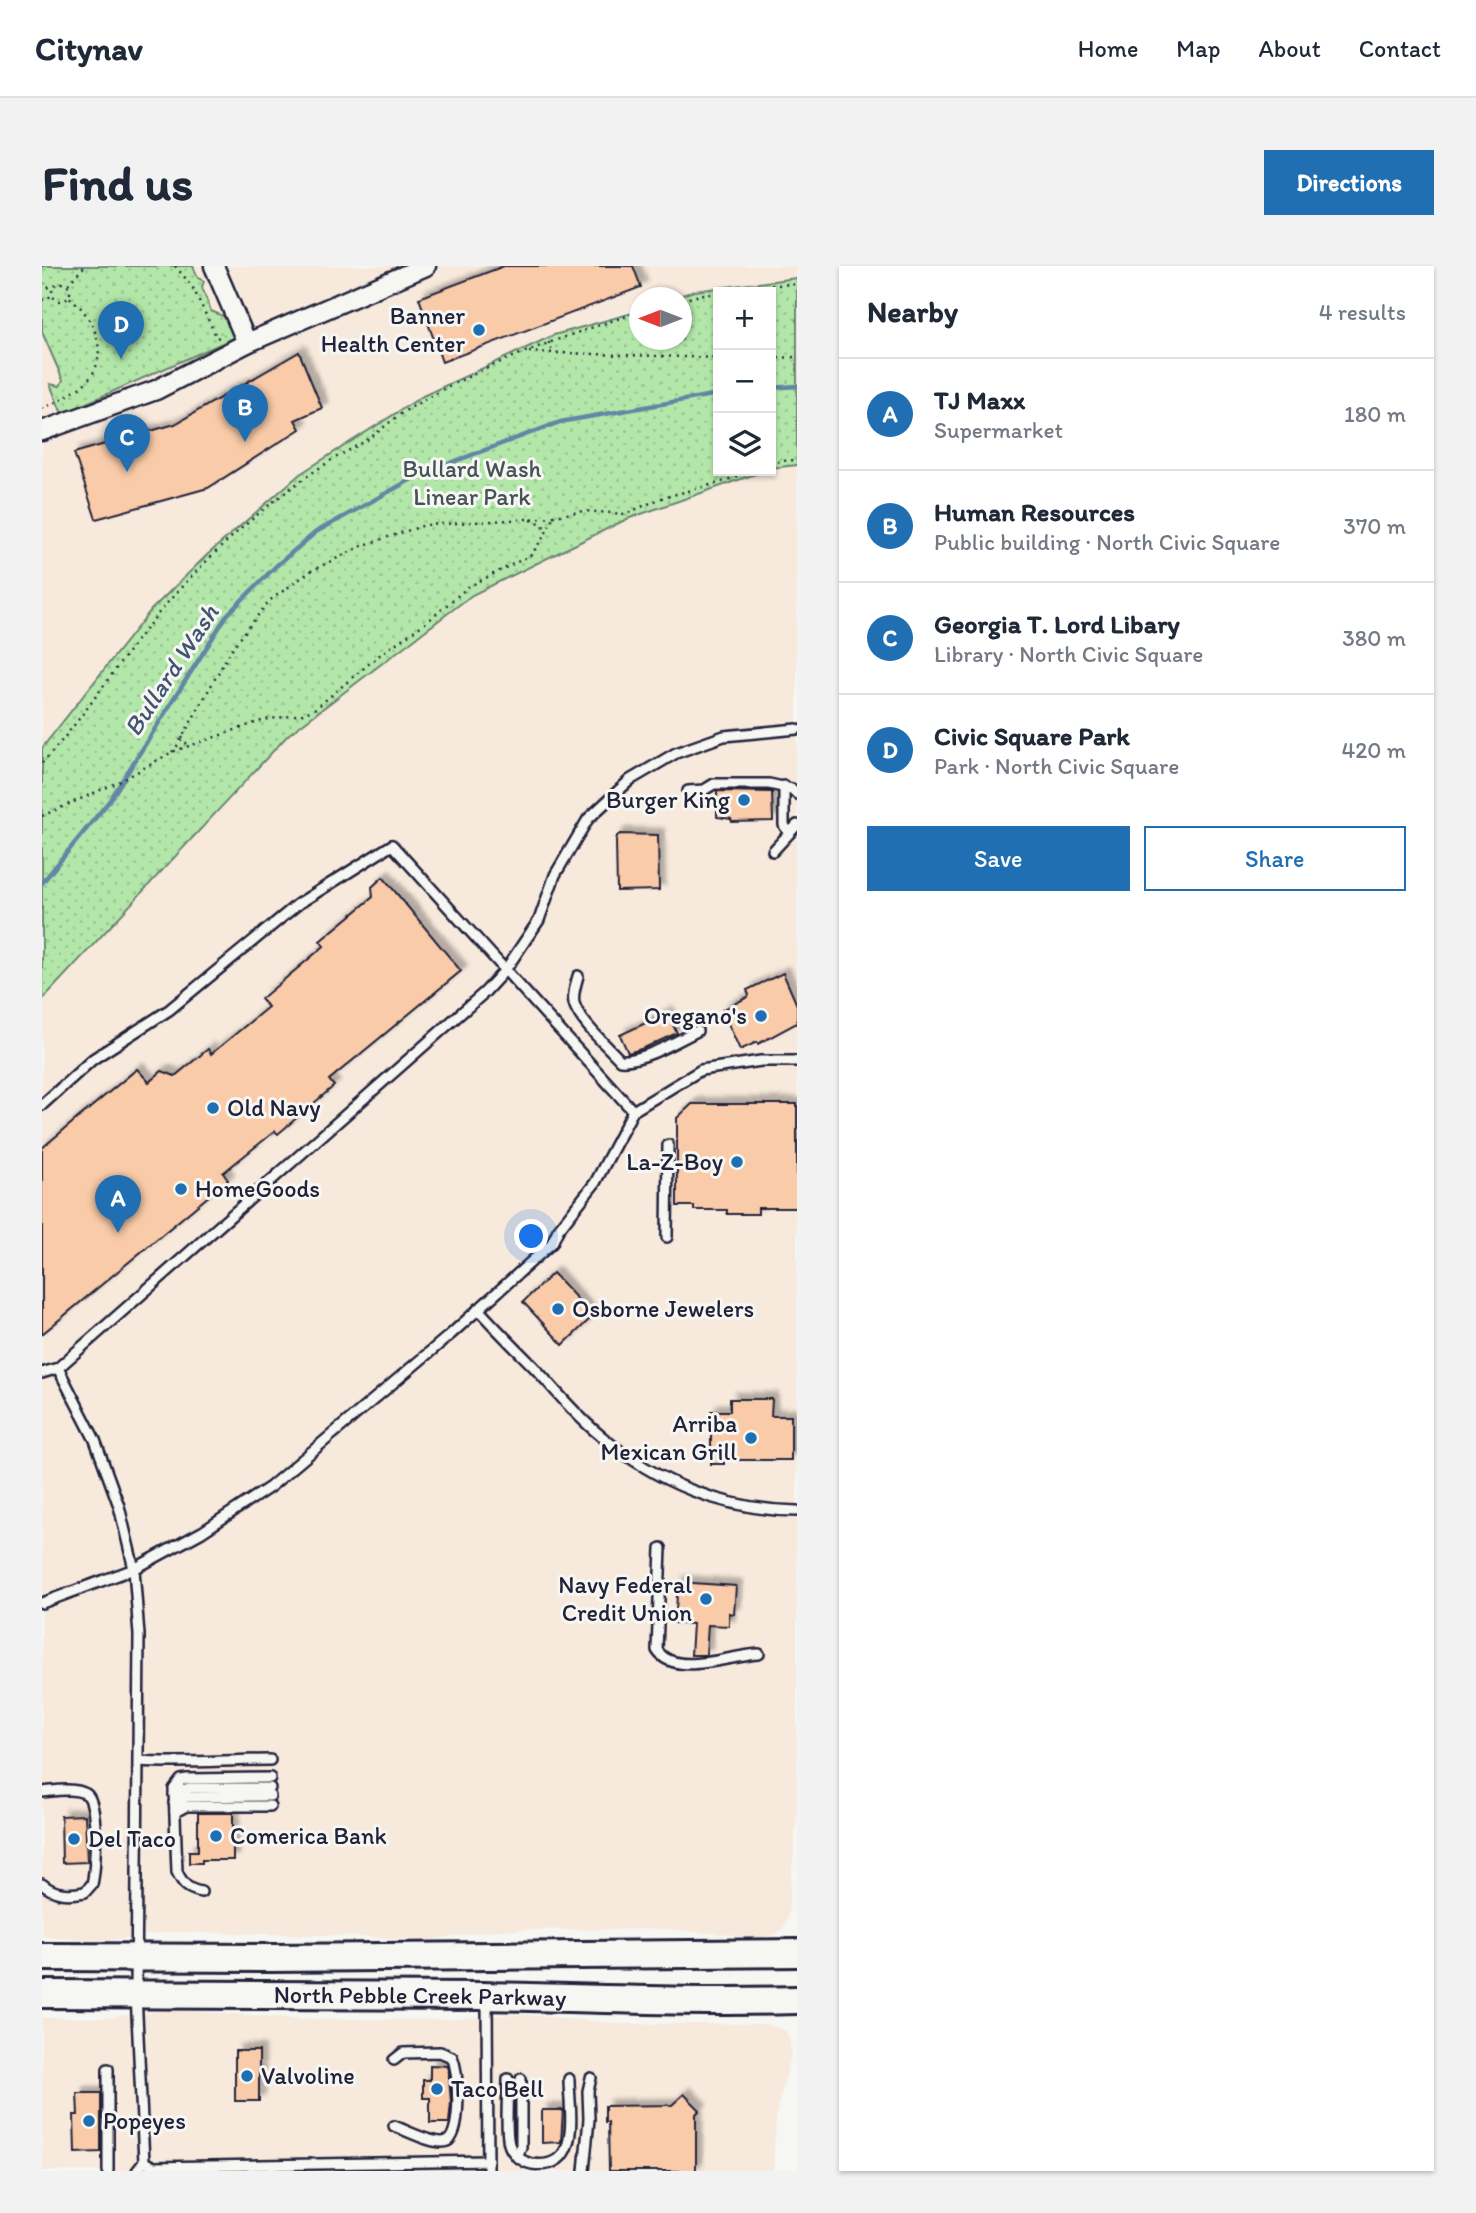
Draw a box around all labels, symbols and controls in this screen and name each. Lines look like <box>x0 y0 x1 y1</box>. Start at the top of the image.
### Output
text: Citynav <box>35 29 143 68</box>
text: Home <box>1078 34 1138 63</box>
text: Map <box>1176 34 1220 63</box>
text: About <box>1258 34 1321 63</box>
text: Contact <box>1359 34 1441 63</box>
button: Directions <box>1264 150 1434 215</box>
text: Find us <box>42 153 193 212</box>
north arrow <box>629 287 692 350</box>
map controls <box>713 287 776 476</box>
button: + <box>713 287 776 350</box>
text: Nearby <box>867 293 958 330</box>
text: 4 results <box>1319 298 1406 326</box>
pin: D <box>98 301 144 359</box>
place label: Banner Health Center <box>321 301 465 358</box>
marker: Banner Health Center <box>471 322 487 338</box>
button: − <box>713 350 776 413</box>
pin: B <box>222 384 268 442</box>
text: TJ Maxx <box>934 384 1025 416</box>
text: A <box>883 400 897 428</box>
text: 180 m <box>1344 400 1406 428</box>
button: layers <box>713 413 776 476</box>
pin: C <box>104 414 150 472</box>
text: Supermarket <box>934 416 1063 444</box>
park label: Bullard Wash Linear Park <box>403 454 542 511</box>
text: Human Resources <box>934 496 1135 528</box>
text: B <box>883 512 897 540</box>
text: 370 m <box>1343 512 1406 540</box>
text: Public building · North Civic Square <box>934 528 1280 556</box>
water label: Bullard Wash <box>117 598 225 742</box>
text: Georgia T. Lord Libary <box>934 608 1180 640</box>
text: C <box>883 624 897 652</box>
text: 380 m <box>1342 624 1406 652</box>
text: Library · North Civic Square <box>934 640 1203 668</box>
text: Civic Square Park <box>934 720 1130 752</box>
text: D <box>882 736 898 764</box>
text: 420 m <box>1341 736 1406 764</box>
text: Park · North Civic Square <box>934 752 1179 780</box>
place label: Burger King <box>606 785 731 814</box>
marker: Burger King <box>736 792 752 808</box>
button: Save <box>867 826 1130 891</box>
button: Share <box>1144 826 1406 891</box>
place label: Oregano's <box>644 1001 747 1030</box>
marker: Oregano's <box>753 1008 769 1024</box>
place label: Old Navy <box>227 1093 321 1122</box>
marker: Old Navy <box>205 1100 221 1116</box>
place label: La-Z-Boy <box>626 1147 723 1176</box>
marker: La-Z-Boy <box>729 1154 745 1170</box>
place label: HomeGoods <box>195 1174 320 1203</box>
pin: A <box>95 1175 141 1233</box>
marker: HomeGoods <box>173 1181 189 1197</box>
your location <box>514 1219 548 1253</box>
place label: Osborne Jewelers <box>572 1294 754 1323</box>
marker: Osborne Jewelers <box>550 1301 566 1317</box>
place label: Arriba Mexican Grill <box>600 1409 737 1466</box>
marker: Arriba Mexican Grill <box>743 1430 759 1446</box>
place label: Navy Federal Credit Union <box>558 1570 692 1627</box>
marker: Navy Federal Credit Union <box>698 1591 714 1607</box>
place label: Comerica Bank <box>230 1821 387 1850</box>
place label: Del Taco <box>88 1824 176 1853</box>
marker: Comerica Bank <box>208 1828 224 1844</box>
marker: Del Taco <box>66 1831 82 1847</box>
street label: North Pebble Creek Parkway <box>274 1980 567 2012</box>
place label: Valvoline <box>261 2061 355 2090</box>
marker: Valvoline <box>239 2068 255 2084</box>
place label: Taco Bell <box>451 2074 544 2103</box>
marker: Taco Bell <box>429 2081 445 2097</box>
place label: Popeyes <box>103 2106 186 2135</box>
marker: Popeyes <box>81 2113 97 2129</box>

